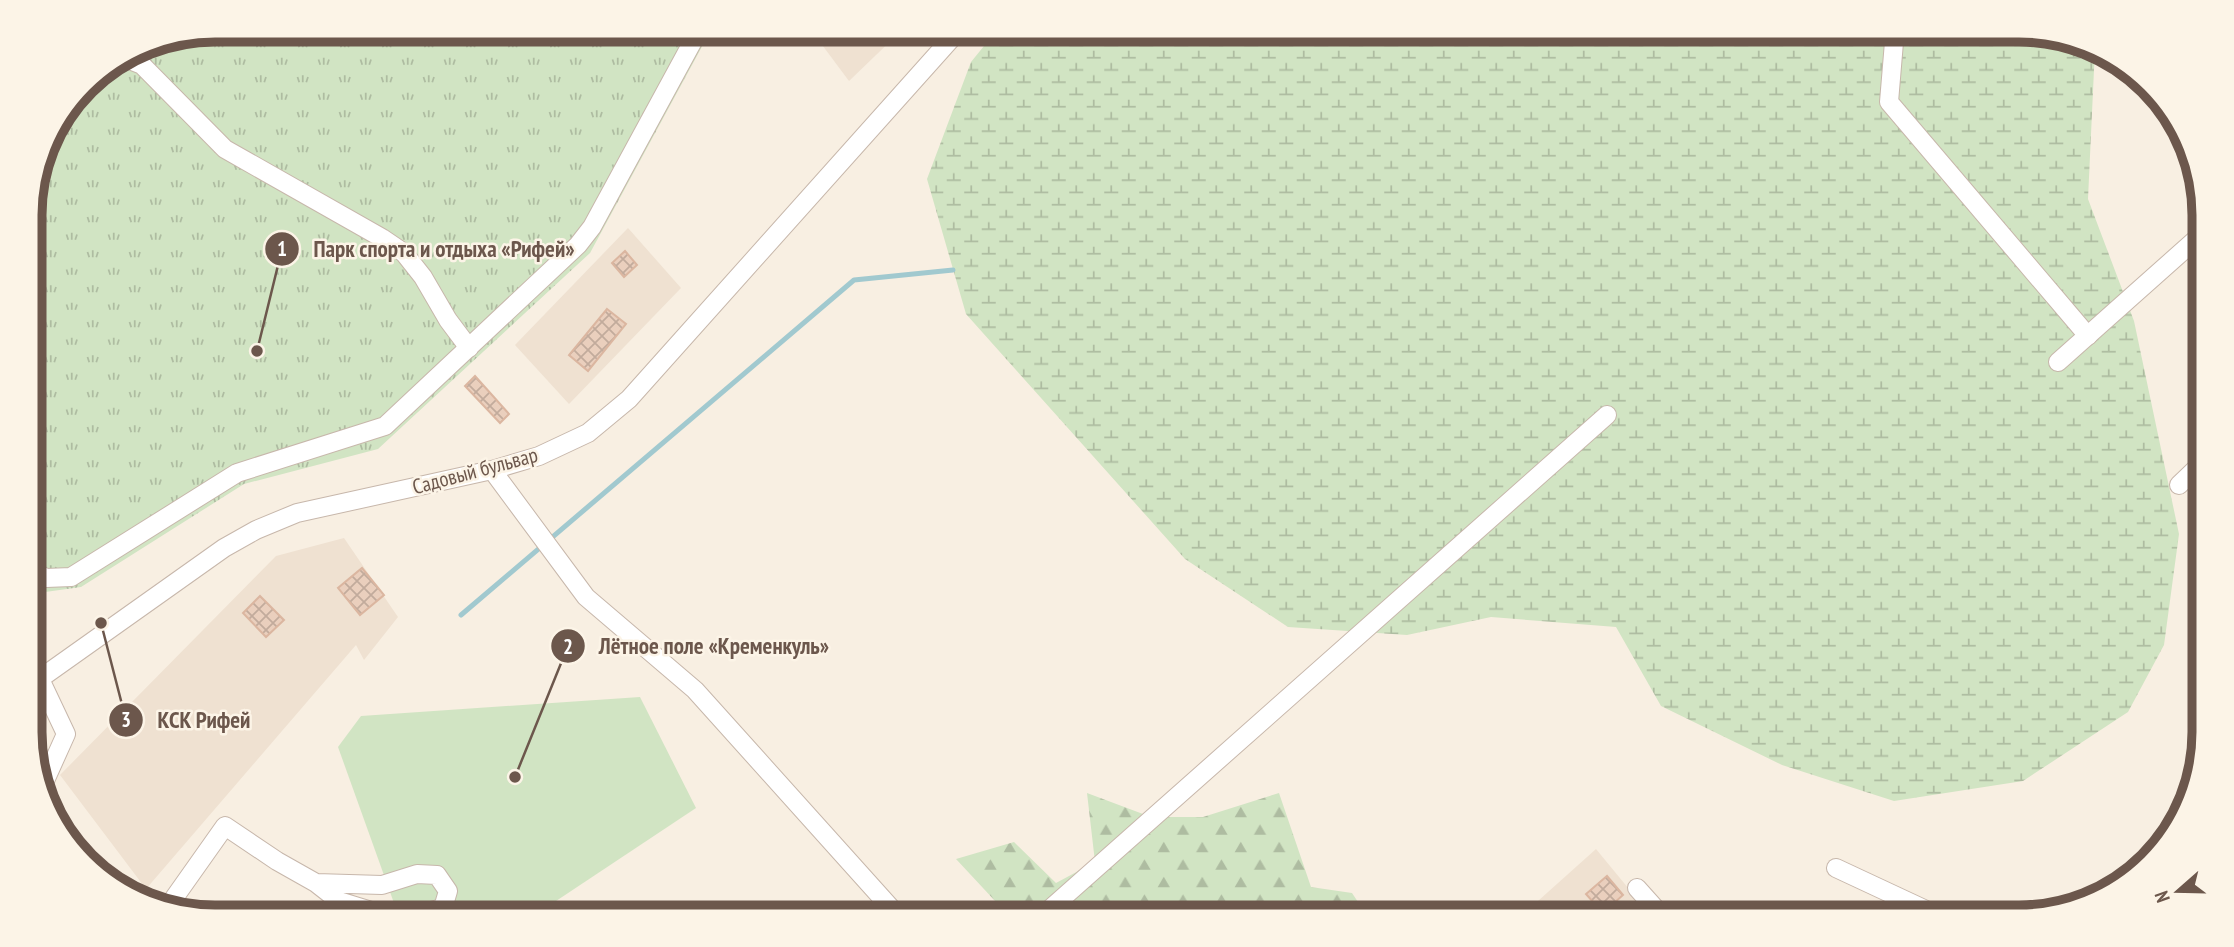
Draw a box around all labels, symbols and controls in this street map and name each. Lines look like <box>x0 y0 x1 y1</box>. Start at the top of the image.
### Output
callout: Парк спорта и отдыха «Рифей» <box>264 227 588 271</box>
text: Парк спорта и отдыха «Рифей» <box>313 234 575 263</box>
text: 1 <box>277 235 287 262</box>
street label: Садовый бульвар <box>409 441 541 500</box>
callout: Лётное поле «Кременкуль» <box>550 624 843 668</box>
text: Лётное поле «Кременкуль» <box>598 631 829 660</box>
text: 2 <box>563 633 573 660</box>
callout: КСК Рифей <box>108 698 264 742</box>
text: КСК Рифей <box>158 705 250 734</box>
text: 3 <box>121 706 131 733</box>
north arrow <box>2143 856 2213 926</box>
text: N <box>2149 888 2175 906</box>

